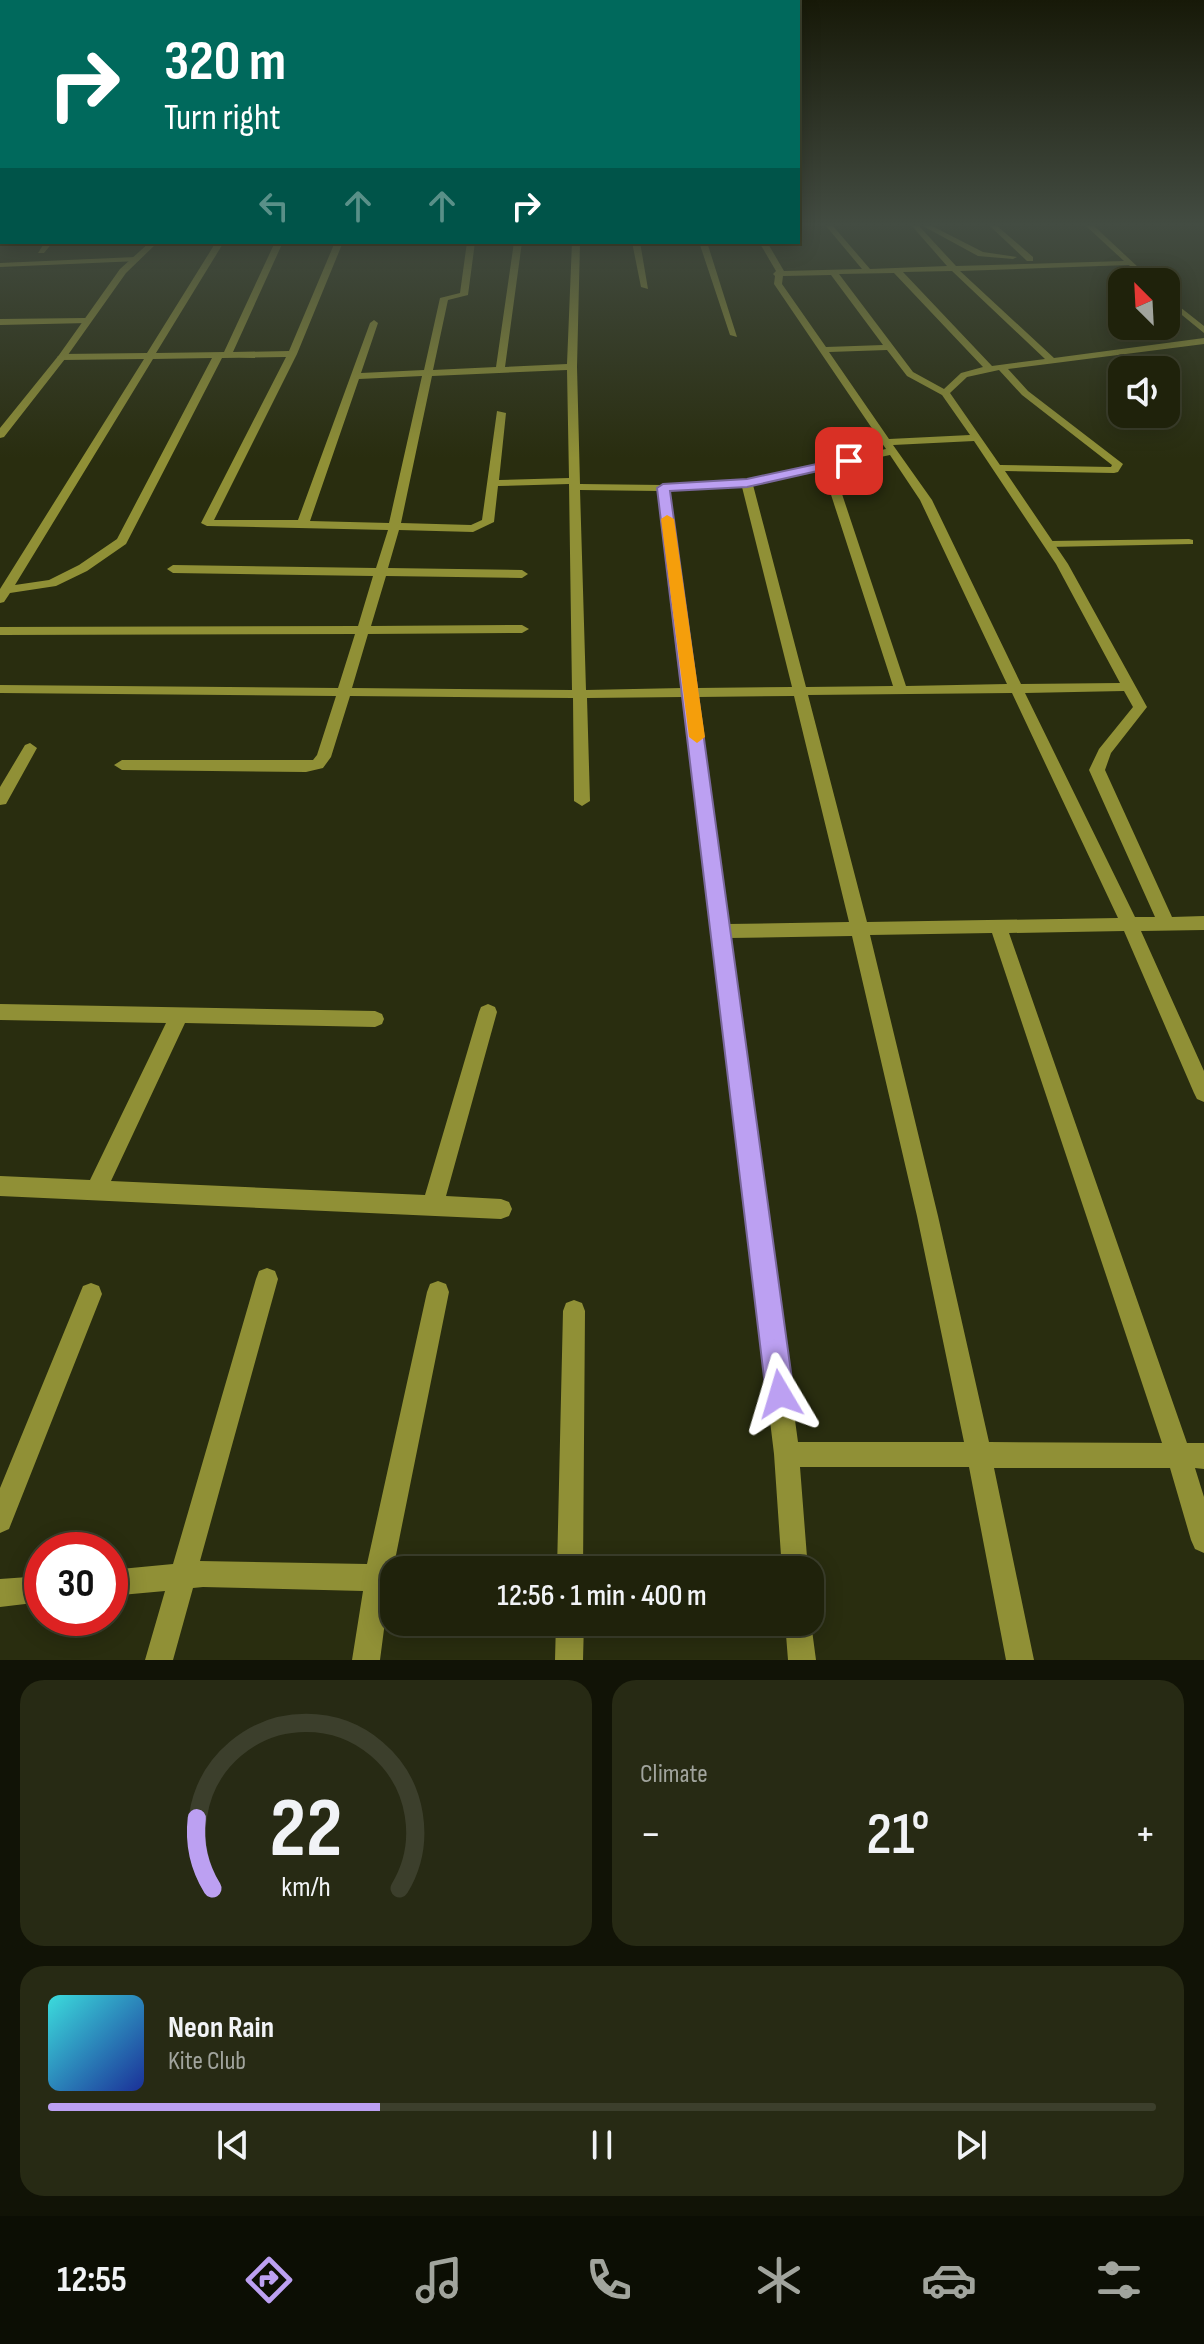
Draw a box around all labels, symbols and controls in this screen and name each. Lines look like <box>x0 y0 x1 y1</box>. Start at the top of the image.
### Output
text: 320 m <box>164 29 286 96</box>
icon: right <box>32 32 136 136</box>
text: Turn right <box>164 97 281 140</box>
icon: left <box>252 184 296 228</box>
icon: ahead <box>336 184 380 228</box>
icon: ahead <box>420 184 464 228</box>
icon: right <box>504 184 548 228</box>
north arrow <box>1108 268 1180 340</box>
map controls <box>1108 268 1180 428</box>
button: sound <box>1108 356 1180 428</box>
pin <box>815 427 883 495</box>
icon: arrive <box>827 439 871 483</box>
position arrow <box>738 1352 822 1436</box>
speed limit sign: 30 <box>24 1532 128 1636</box>
text: 12:56 · 1 min · 400 m <box>497 1578 707 1614</box>
text: Climate <box>640 1759 708 1790</box>
text: 22 <box>270 1780 342 1880</box>
text: 21° <box>866 1799 930 1871</box>
text: − <box>640 1808 662 1861</box>
text: + <box>1134 1808 1156 1861</box>
text: km/h <box>281 1870 331 1905</box>
text: Neon Rain <box>168 2010 274 2046</box>
text: Kite Club <box>168 2046 246 2077</box>
icon: previous <box>211 2123 255 2167</box>
icon: pause <box>580 2123 624 2167</box>
icon: next <box>949 2123 993 2167</box>
icon: directions <box>241 2252 297 2308</box>
icon: music <box>411 2252 467 2308</box>
icon: phone <box>581 2252 637 2308</box>
icon: climate <box>751 2252 807 2308</box>
icon: car <box>921 2252 977 2308</box>
icon: filters <box>1091 2252 1147 2308</box>
text: 12:55 <box>57 2259 127 2302</box>

